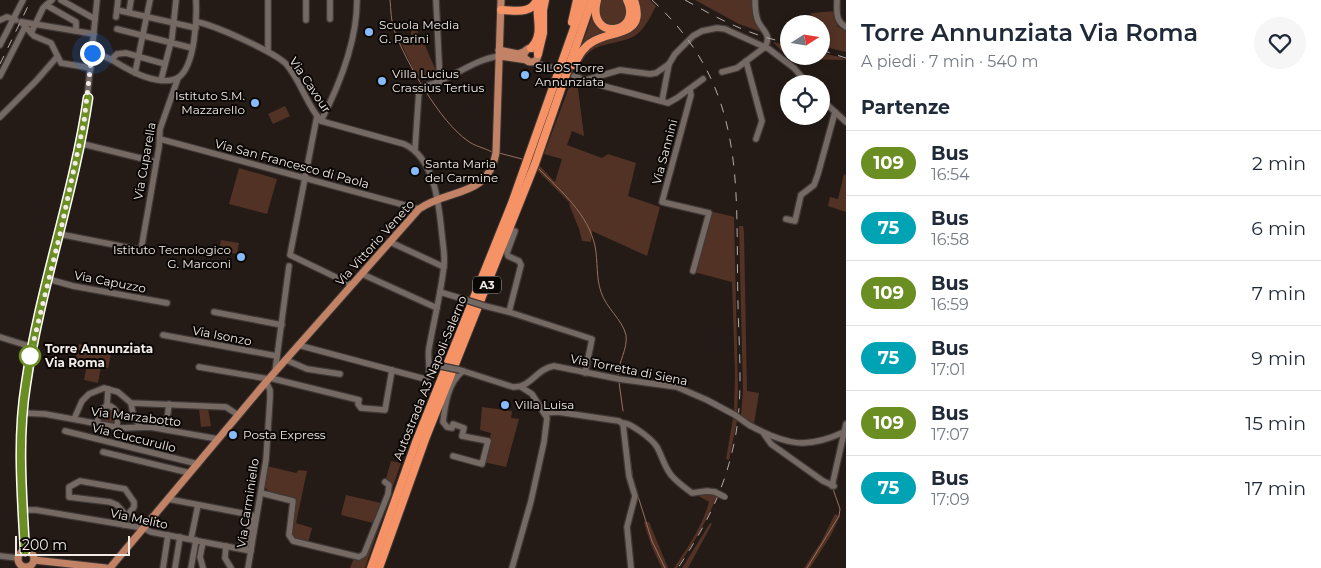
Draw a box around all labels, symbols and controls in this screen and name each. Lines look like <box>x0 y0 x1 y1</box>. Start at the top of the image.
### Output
north arrow <box>780 15 830 65</box>
map controls <box>780 15 830 125</box>
place label: Scuola Media G. Parini <box>379 17 459 46</box>
button: heart <box>1254 17 1306 69</box>
text: Torre Annunziata Via Roma <box>861 18 1198 47</box>
marker: Scuola Media G. Parini <box>363 26 375 38</box>
your location <box>80 41 105 66</box>
text: A piedi · 7 min · 540 m <box>861 52 1039 71</box>
street label: Via Cavour <box>286 54 335 115</box>
place label: SILOS Torre Annunziata <box>535 60 604 89</box>
place label: Villa Lucius Crassius Tertius <box>392 66 485 95</box>
marker: SILOS Torre Annunziata <box>519 69 531 81</box>
marker: Villa Lucius Crassius Tertius <box>376 75 388 87</box>
button: locate <box>780 75 830 125</box>
place label: Istituto S.M. Mazzarello <box>175 88 245 117</box>
text: Partenze <box>861 96 950 119</box>
marker: Istituto S.M. Mazzarello <box>249 97 261 109</box>
street label: Via Sannini <box>649 118 680 186</box>
street label: Via Cuparella <box>130 121 159 201</box>
street label: Via San Francesco di Paola <box>213 136 371 191</box>
text: Bus <box>931 142 969 165</box>
text: 109 <box>873 152 904 174</box>
text: 2 min <box>1252 152 1306 175</box>
place label: Santa Maria del Carmine <box>425 156 498 185</box>
marker: Santa Maria del Carmine <box>409 165 421 177</box>
text: 16:54 <box>931 165 970 184</box>
street label: Via Vittorio Veneto <box>332 196 417 289</box>
text: Bus <box>931 207 969 230</box>
text: 75 <box>878 217 899 239</box>
text: 6 min <box>1251 217 1306 240</box>
text: 16:58 <box>931 230 969 249</box>
place label: Istituto Tecnologico G. Marconi <box>113 242 231 271</box>
marker: Istituto Tecnologico G. Marconi <box>235 251 247 263</box>
street label: Via Capuzzo <box>73 267 147 296</box>
text: Bus <box>931 272 969 295</box>
road number: A3 <box>473 276 501 294</box>
text: 109 <box>873 282 904 304</box>
text: 7 min <box>1252 282 1306 305</box>
street label: Autostrada A3 Napoli-Salerno <box>390 293 470 462</box>
text: 16:59 <box>931 295 969 314</box>
street label: Via Isonzo <box>191 322 253 349</box>
text: Bus <box>931 337 969 360</box>
place label: Torre Annunziata Via Roma <box>44 341 153 370</box>
marker: Torre Annunziata Via Roma <box>19 345 41 367</box>
text: 75 <box>878 347 899 369</box>
text: 9 min <box>1251 347 1306 370</box>
street label: Via Torretta di Siena <box>569 351 689 388</box>
text: 17:01 <box>931 360 966 379</box>
place label: Villa Luisa <box>515 397 574 412</box>
marker: Villa Luisa <box>499 399 511 411</box>
text: Bus <box>931 402 969 425</box>
street label: Via Marzabotto <box>90 404 182 429</box>
text: 109 <box>873 412 904 434</box>
text: 15 min <box>1245 412 1306 435</box>
street label: Via Cuccurullo <box>90 420 178 455</box>
text: 17:07 <box>931 425 969 444</box>
place label: Posta Express <box>243 427 326 442</box>
marker: Posta Express <box>227 429 239 441</box>
street label: Via Carminiello <box>233 457 262 549</box>
text: Bus <box>931 467 969 490</box>
text: 75 <box>878 477 899 499</box>
text: 17 min <box>1245 477 1306 500</box>
text: 17:09 <box>931 490 970 509</box>
street label: Via Melito <box>109 505 169 532</box>
scale bar <box>15 533 130 556</box>
text: 200 m <box>22 536 67 554</box>

